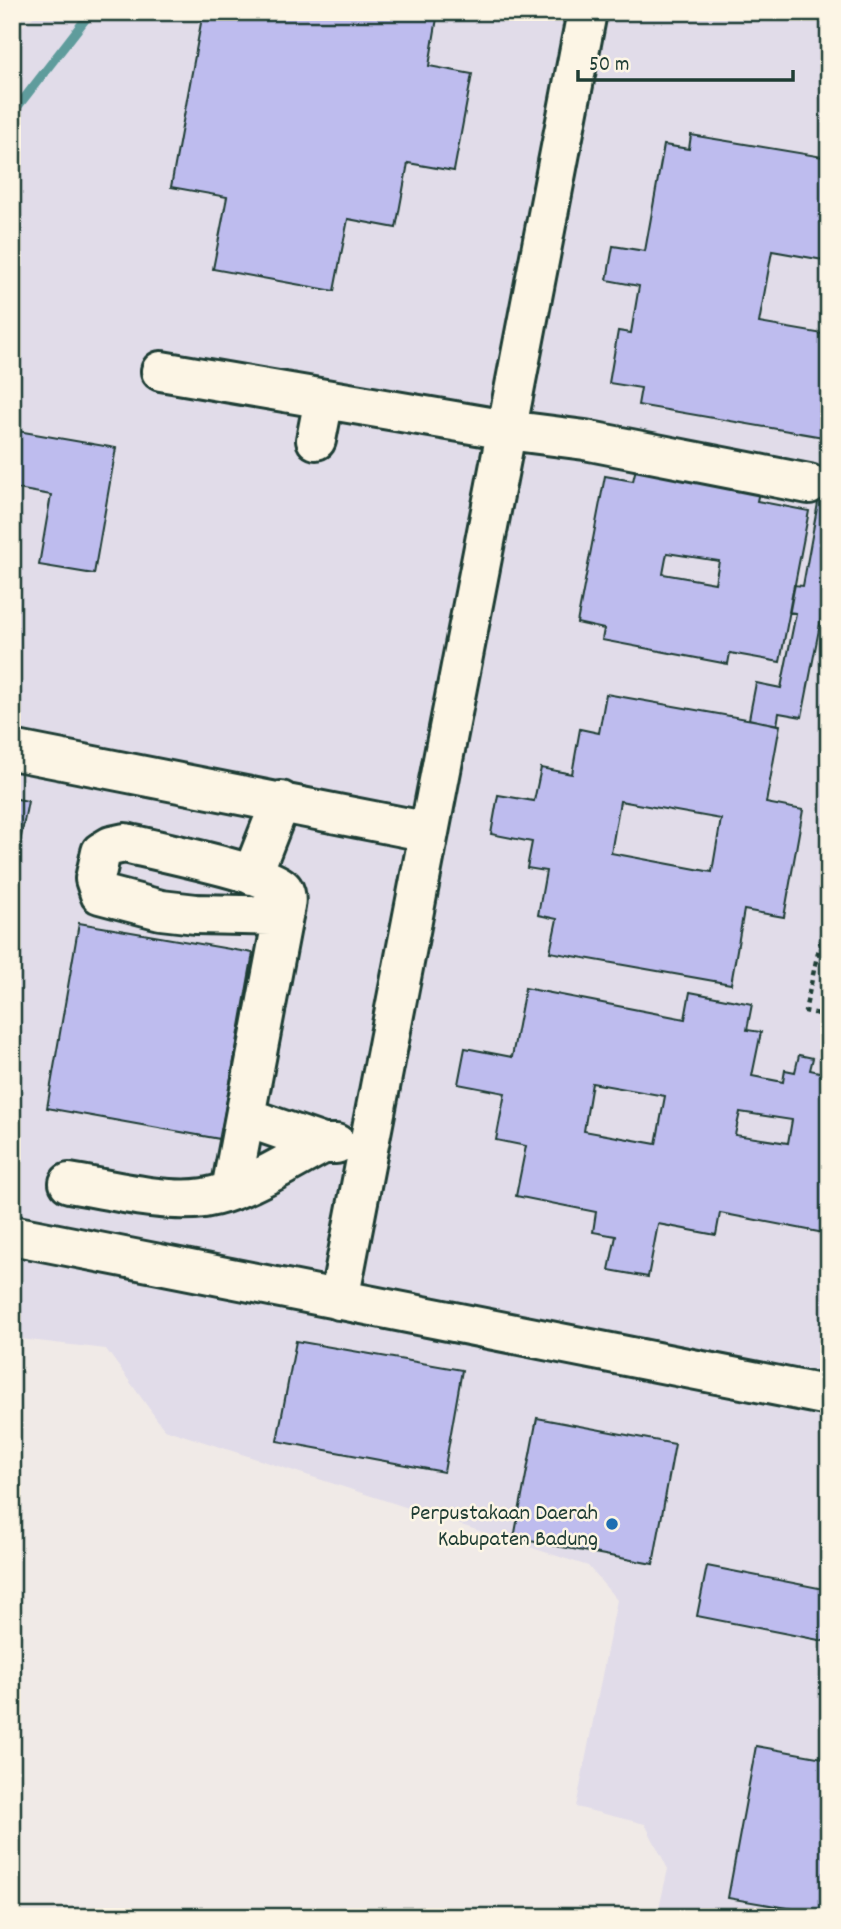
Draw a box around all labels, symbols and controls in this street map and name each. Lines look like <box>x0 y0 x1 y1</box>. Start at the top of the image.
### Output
scale bar <box>578 38 794 82</box>
text: 50 m <box>589 51 629 81</box>
place label: Perpustakaan Daerah Kabupaten Badung <box>410 1498 598 1557</box>
marker: Perpustakaan Daerah Kabupaten Badung <box>604 1516 620 1532</box>

